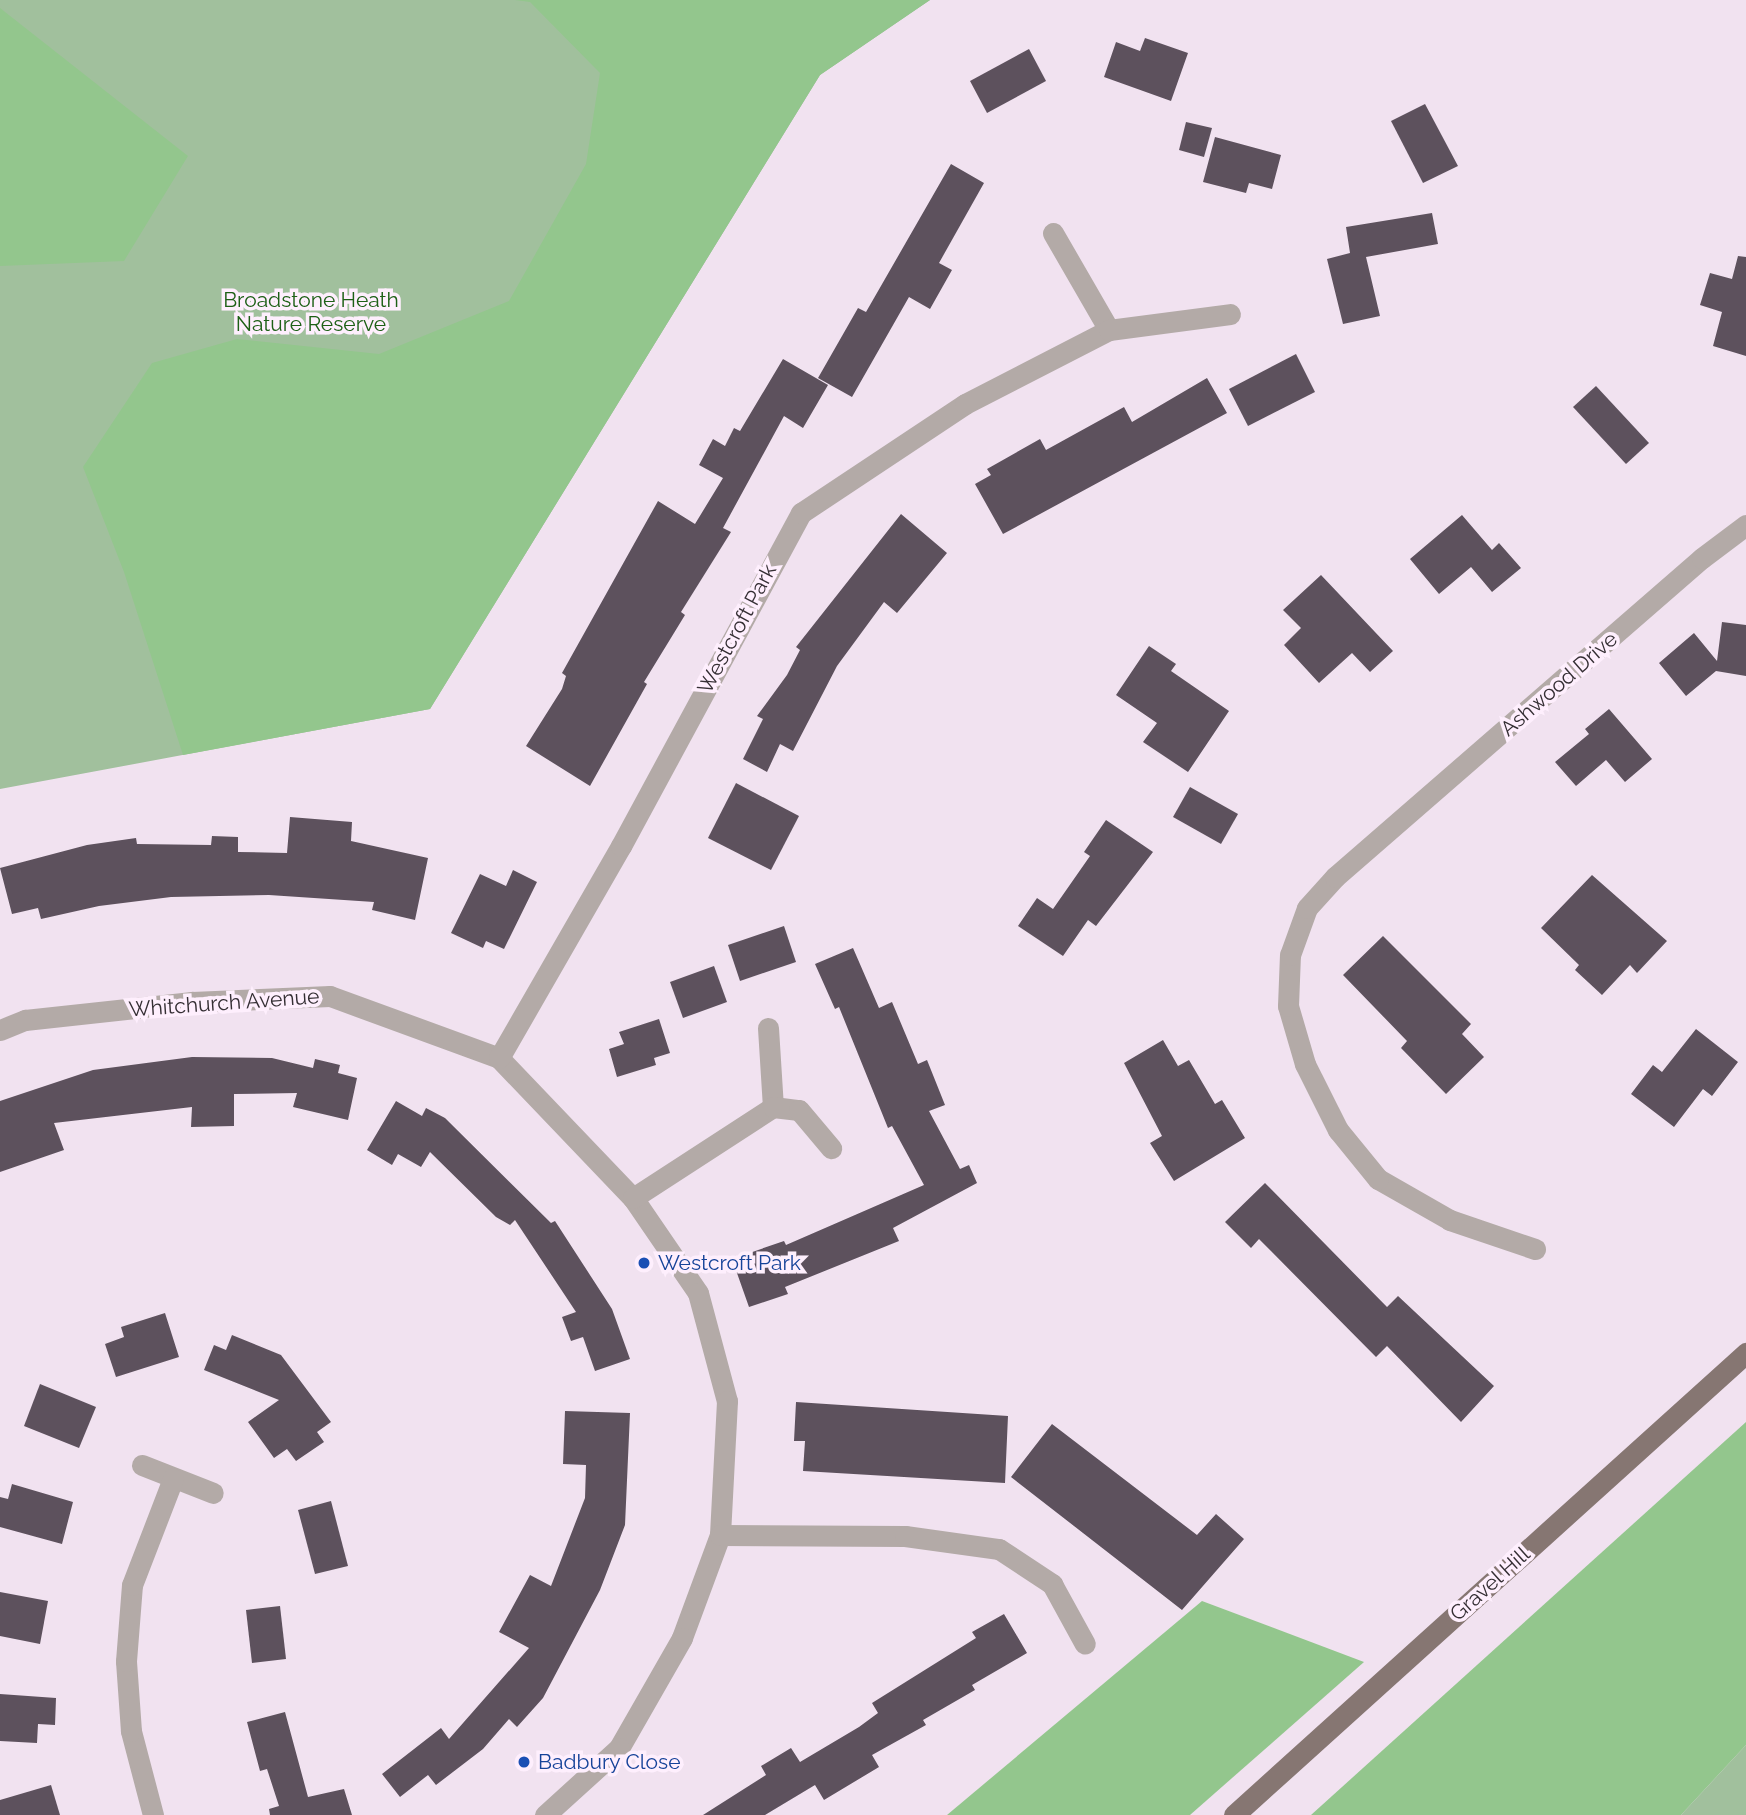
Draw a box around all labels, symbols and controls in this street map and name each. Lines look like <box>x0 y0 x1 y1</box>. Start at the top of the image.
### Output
park label: Broadstone Heath Nature Reserve <box>223 287 399 337</box>
street label: Westcroft Park <box>692 560 782 698</box>
street label: Ashwood Drive <box>1495 626 1623 742</box>
street label: Whitchurch Avenue <box>127 984 321 1022</box>
place label: Westcroft Park <box>658 1250 801 1276</box>
marker: Westcroft Park <box>636 1255 652 1271</box>
street label: Gravel Hill <box>1445 1541 1535 1627</box>
place label: Badbury Close <box>538 1749 681 1775</box>
marker: Badbury Close <box>516 1754 532 1770</box>

